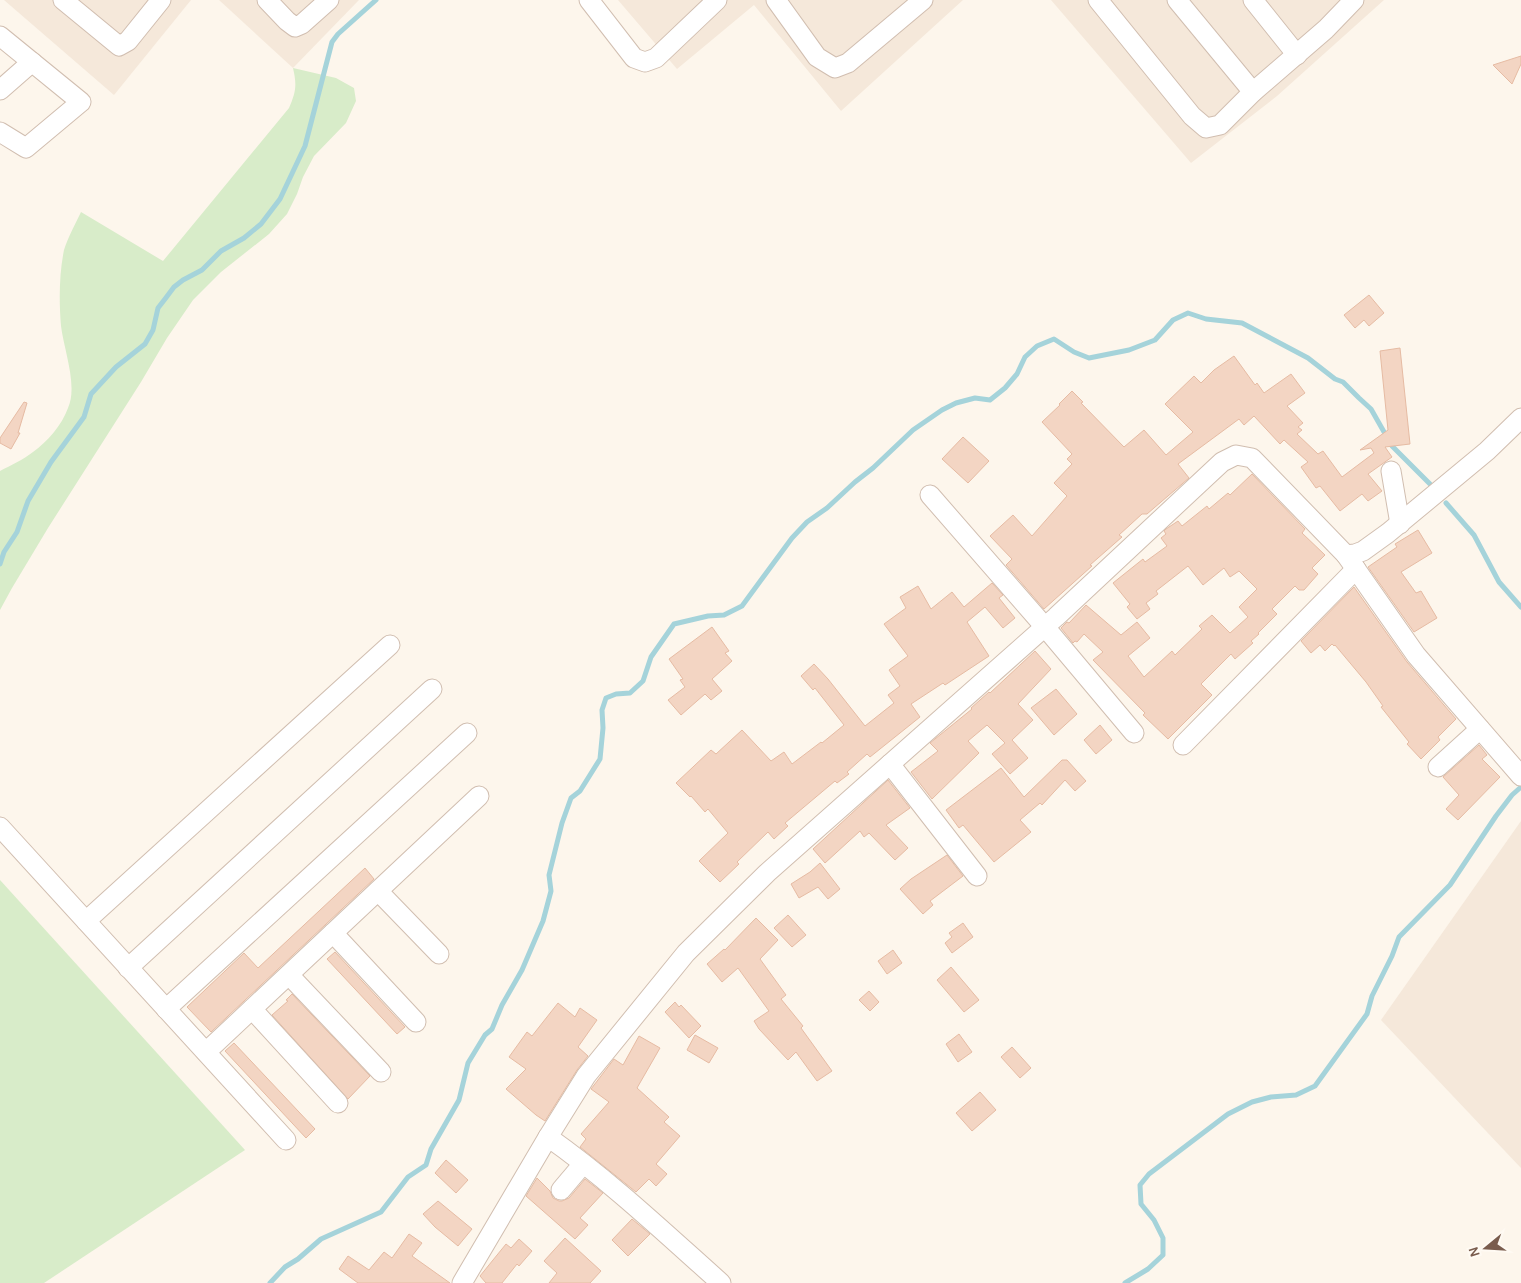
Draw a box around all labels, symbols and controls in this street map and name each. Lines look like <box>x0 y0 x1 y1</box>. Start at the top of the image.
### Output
north arrow <box>1461 1223 1511 1273</box>
text: N <box>1464 1244 1484 1259</box>

